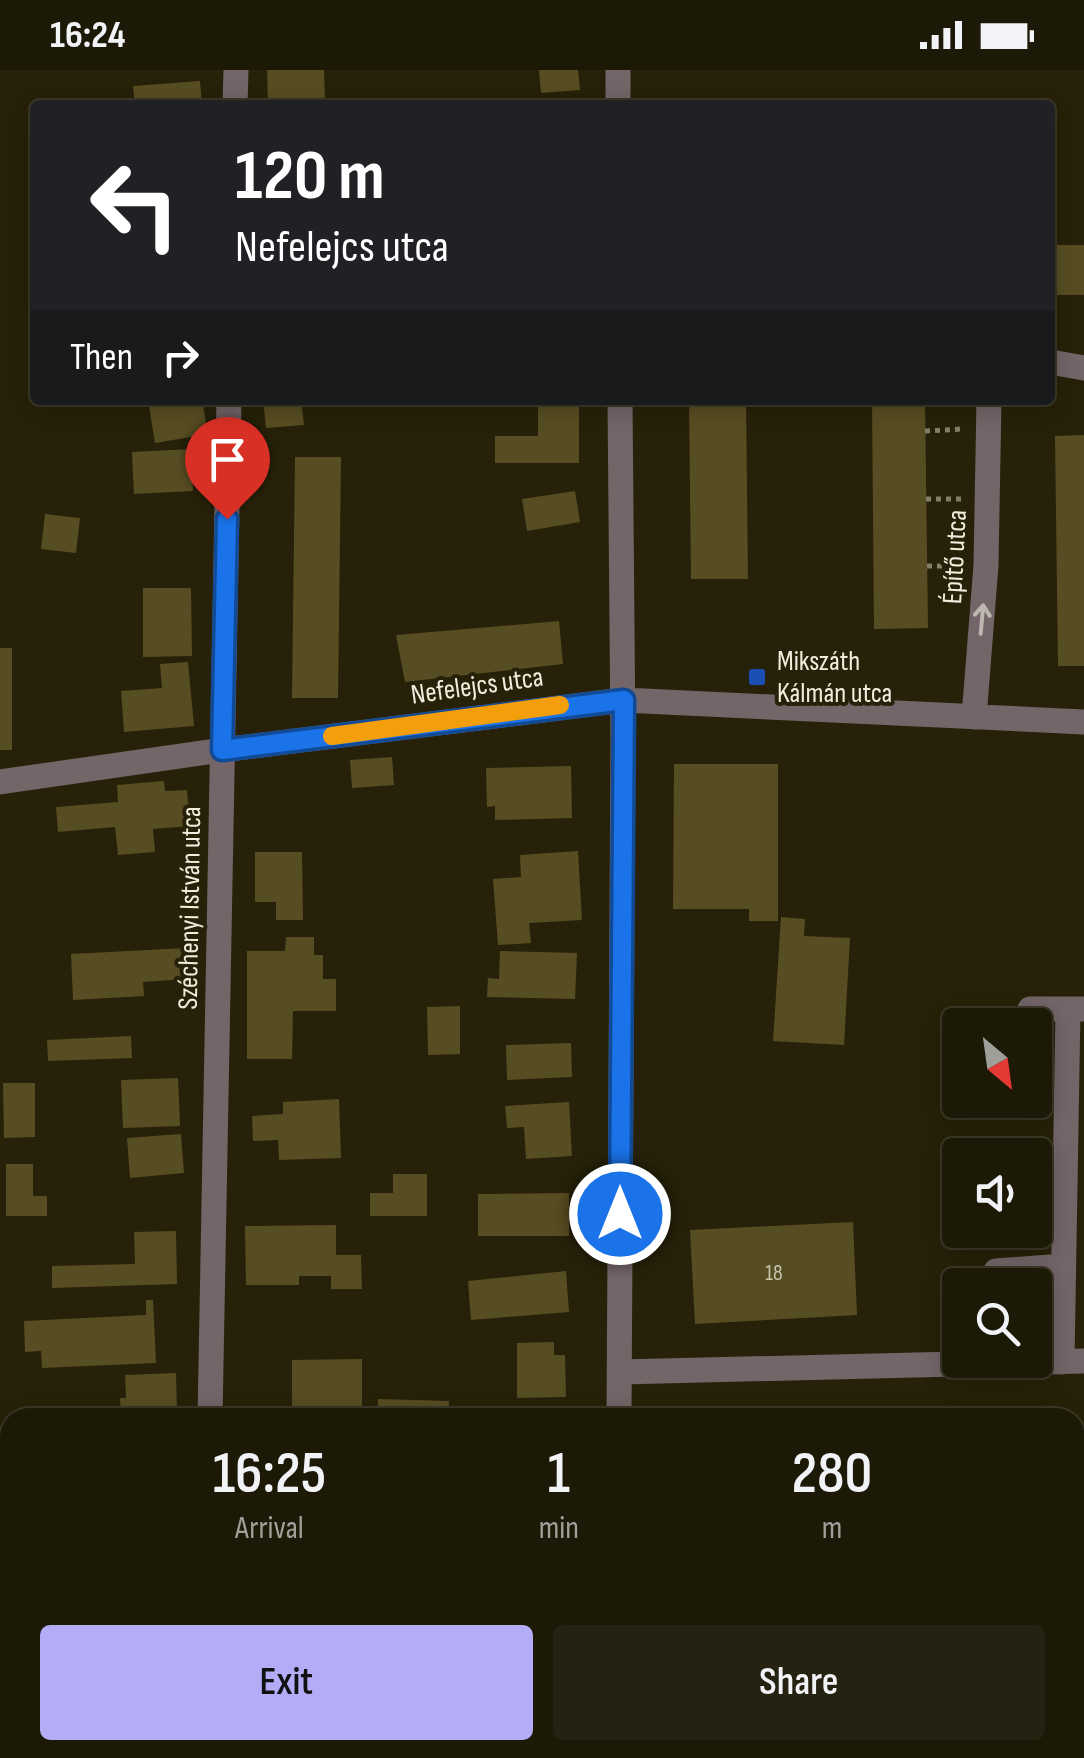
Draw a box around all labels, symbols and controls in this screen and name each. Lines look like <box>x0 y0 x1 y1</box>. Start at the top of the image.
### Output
text: 16:24 <box>50 13 125 58</box>
text: 120 m <box>235 135 385 219</box>
icon: left <box>70 140 200 270</box>
text: Nefelejcs utca <box>235 220 449 275</box>
icon: right <box>153 330 208 385</box>
text: Then <box>70 335 133 380</box>
pin <box>185 417 270 520</box>
icon: arrive <box>200 432 255 487</box>
street label: Építő utca <box>936 509 974 605</box>
one-way arrow <box>973 604 992 636</box>
place label: Mikszáth Kálmán utca <box>777 645 892 710</box>
street label: Nefelejcs utca <box>409 660 545 712</box>
marker: Mikszáth Kálmán utca <box>746 666 768 688</box>
street label: Széchenyi István utca <box>172 806 208 1010</box>
north arrow <box>942 1008 1052 1118</box>
map controls <box>942 1008 1052 1378</box>
button: sound <box>942 1138 1052 1248</box>
position arrow <box>568 1162 672 1266</box>
house number: 18 <box>765 1260 783 1287</box>
button: search <box>942 1268 1052 1378</box>
text: 16:25 <box>213 1438 326 1510</box>
text: 1 <box>548 1438 570 1510</box>
text: 280 <box>791 1438 872 1510</box>
text: Arrival <box>235 1509 304 1548</box>
text: min <box>539 1509 579 1548</box>
text: m <box>822 1509 842 1548</box>
button: Exit <box>40 1625 533 1740</box>
button: Share <box>553 1625 1045 1740</box>

